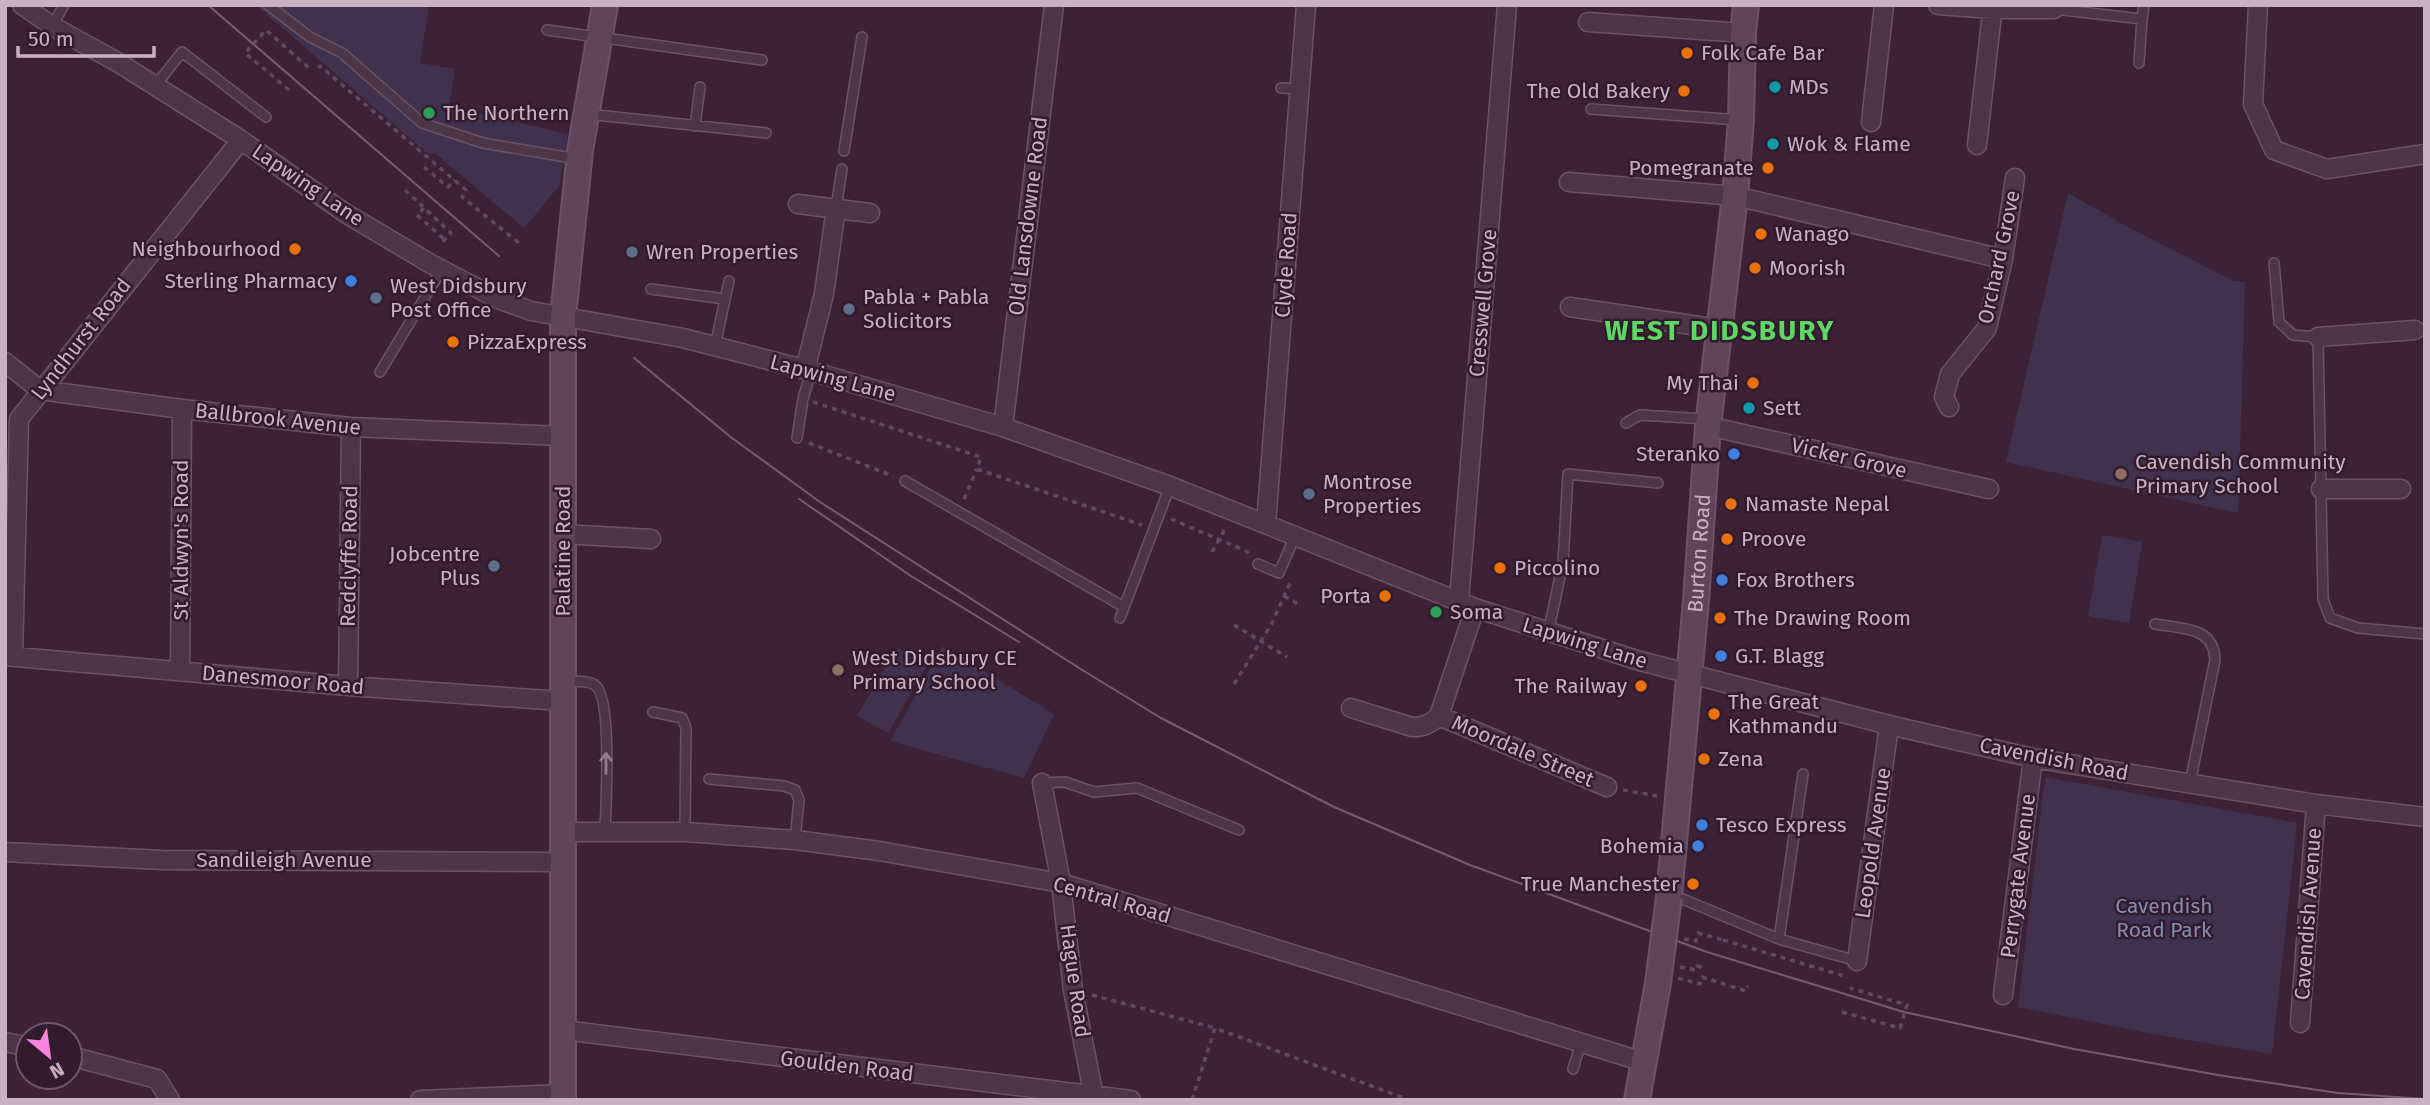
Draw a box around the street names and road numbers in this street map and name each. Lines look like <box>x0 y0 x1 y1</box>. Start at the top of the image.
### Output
street label: Old Lansdowne Road <box>1003 115 1053 317</box>
street label: Lapwing Lane <box>247 138 369 232</box>
street label: Orchard Grove <box>1972 188 2026 326</box>
street label: Clyde Road <box>1269 211 1303 319</box>
street label: Cresswell Grove <box>1464 228 1502 378</box>
street label: Lyndhurst Road <box>25 273 137 405</box>
street label: Lapwing Lane <box>767 349 899 407</box>
street label: Ballbrook Avenue <box>194 397 362 441</box>
street label: Vicker Grove <box>1789 432 1909 484</box>
street label: St Aldwyn's Road <box>168 460 194 620</box>
street label: Redclyffe Road <box>335 485 363 627</box>
street label: Palatine Road <box>550 486 576 616</box>
street label: Burton Road <box>1682 493 1716 614</box>
street label: Lapwing Lane <box>1519 612 1651 674</box>
street label: Danesmoor Road <box>201 660 365 700</box>
street label: Moordale Street <box>1448 709 1598 793</box>
street label: Cavendish Road <box>1977 732 2131 786</box>
street label: Leopold Avenue <box>1850 766 1896 920</box>
street label: Perrygate Avenue <box>1995 792 2041 960</box>
street label: Cavendish Avenue <box>2289 827 2327 1001</box>
street label: Sandileigh Avenue <box>196 847 372 873</box>
street label: Central Road <box>1050 871 1174 929</box>
street label: Hague Road <box>1054 923 1096 1039</box>
street label: Goulden Road <box>779 1045 915 1087</box>

